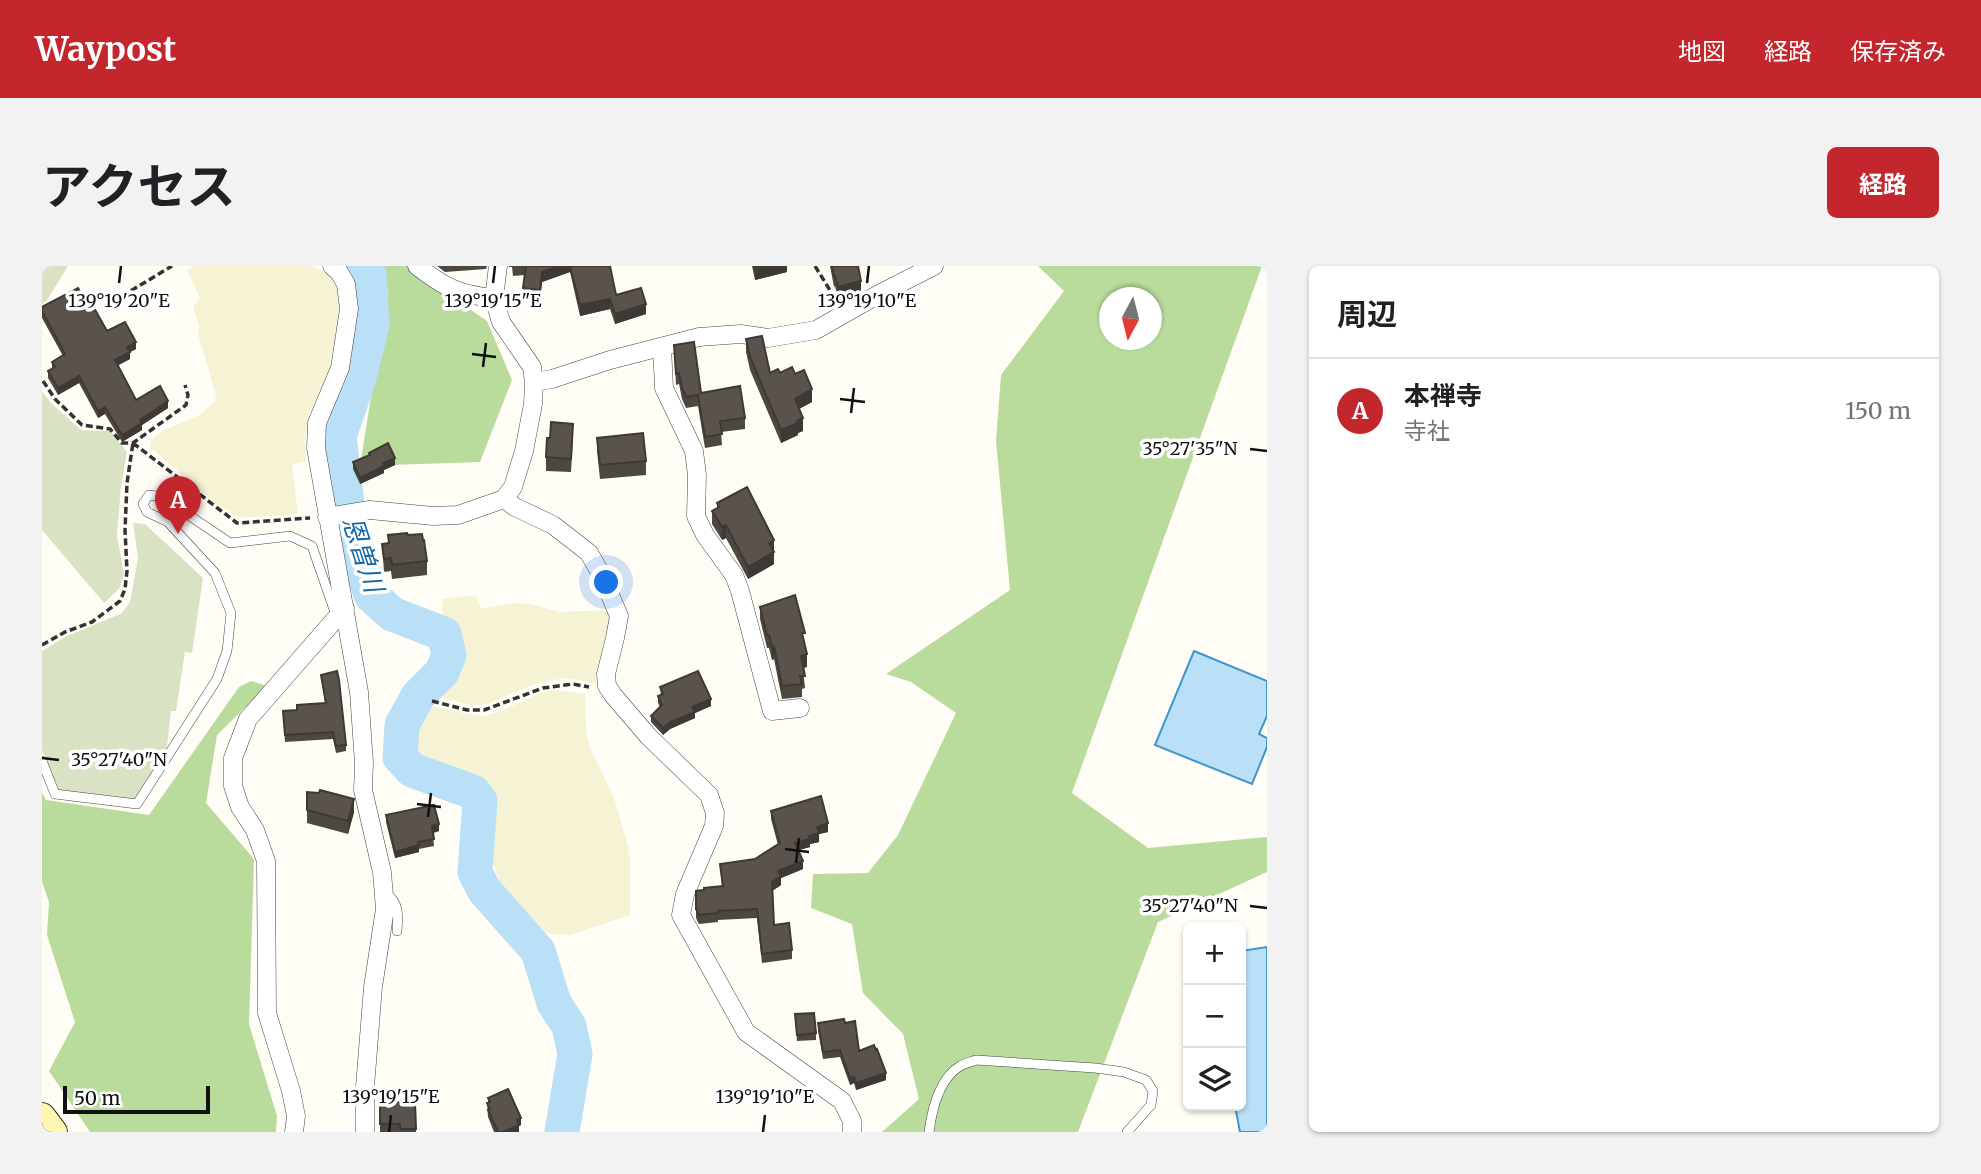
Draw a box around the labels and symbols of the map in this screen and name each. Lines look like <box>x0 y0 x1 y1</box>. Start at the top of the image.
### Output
north arrow <box>1099 287 1162 350</box>
text: 139°19'20"E <box>68 289 170 312</box>
text: 139°19'15"E <box>444 289 542 312</box>
text: 139°19'10"E <box>818 289 917 312</box>
text: 35°27'35"N <box>1143 437 1237 460</box>
pin: A <box>155 476 201 534</box>
water label: 恩曽川 <box>336 512 392 599</box>
your location <box>589 565 623 599</box>
text: 35°27'40"N <box>71 748 167 771</box>
text: 35°27'40"N <box>1142 894 1238 917</box>
scale bar <box>63 1083 210 1115</box>
text: 139°19'15"E <box>342 1085 440 1108</box>
text: 139°19'10"E <box>716 1085 815 1108</box>

